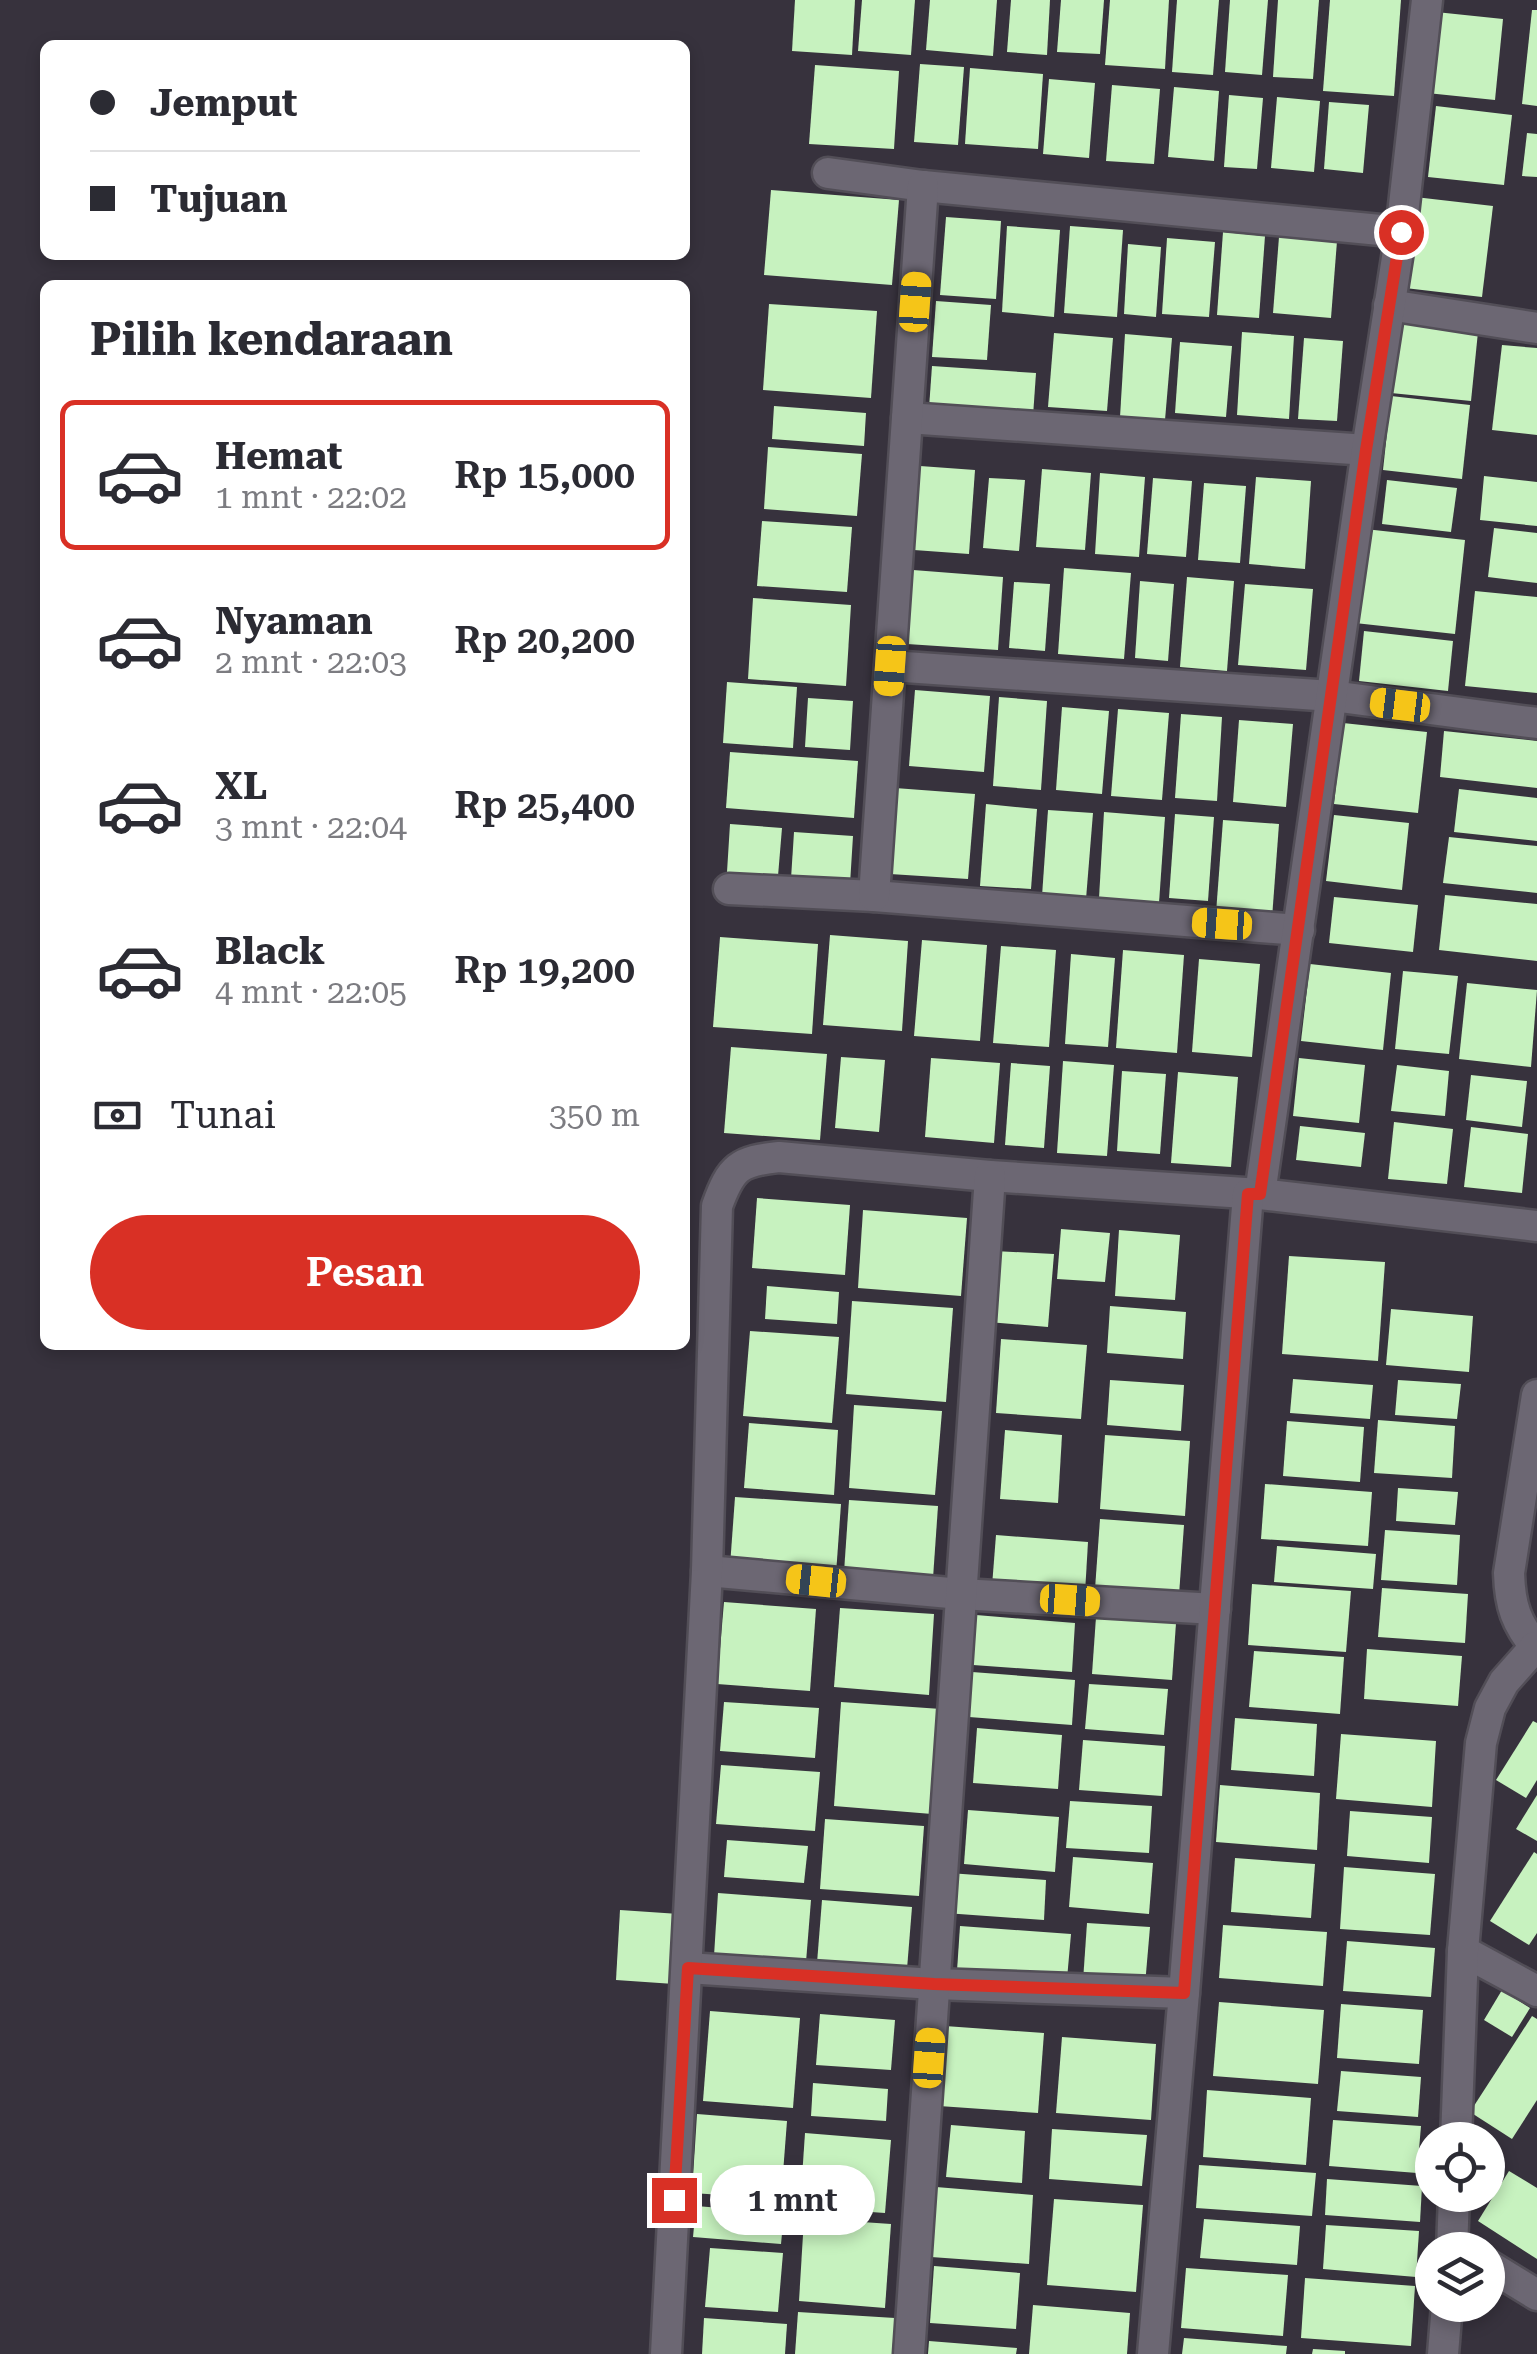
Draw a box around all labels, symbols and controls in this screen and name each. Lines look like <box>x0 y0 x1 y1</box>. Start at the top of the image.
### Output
text: Jemput <box>150 81 297 125</box>
text: Tujuan <box>150 177 288 221</box>
route start <box>1379 210 1424 255</box>
car <box>898 271 932 333</box>
text: Pilih kendaraan <box>90 313 453 366</box>
icon: car <box>95 430 185 520</box>
text: Hemat <box>215 434 343 478</box>
text: Rp 15,000 <box>454 453 635 497</box>
text: 1 mnt · 22:02 <box>215 478 407 516</box>
icon: car <box>95 595 185 685</box>
text: Nyaman <box>215 599 373 643</box>
text: Rp 20,200 <box>454 618 635 662</box>
car <box>873 635 907 697</box>
text: 2 mnt · 22:03 <box>215 643 407 681</box>
car <box>1368 686 1432 724</box>
icon: car <box>95 760 185 850</box>
text: XL <box>215 764 267 808</box>
text: Rp 25,400 <box>454 783 635 827</box>
text: 3 mnt · 22:04 <box>215 808 407 846</box>
car <box>1191 907 1253 941</box>
icon: car <box>95 925 185 1015</box>
text: Black <box>215 929 325 973</box>
text: Rp 19,200 <box>454 948 635 992</box>
text: 4 mnt · 22:05 <box>215 973 407 1011</box>
icon: cash <box>90 1088 145 1143</box>
text: Tunai <box>170 1093 276 1137</box>
text: 350 m <box>549 1096 640 1134</box>
button: Pesan <box>90 1215 640 1330</box>
car <box>785 1563 847 1599</box>
car <box>1039 1583 1101 1617</box>
car <box>912 2027 946 2089</box>
map controls <box>1415 2122 1505 2322</box>
button: locate <box>1415 2122 1505 2212</box>
callout: 1 mnt <box>709 2165 874 2235</box>
route end <box>652 2178 697 2223</box>
text: 1 mnt <box>747 2181 838 2219</box>
button: layers <box>1415 2232 1505 2322</box>

